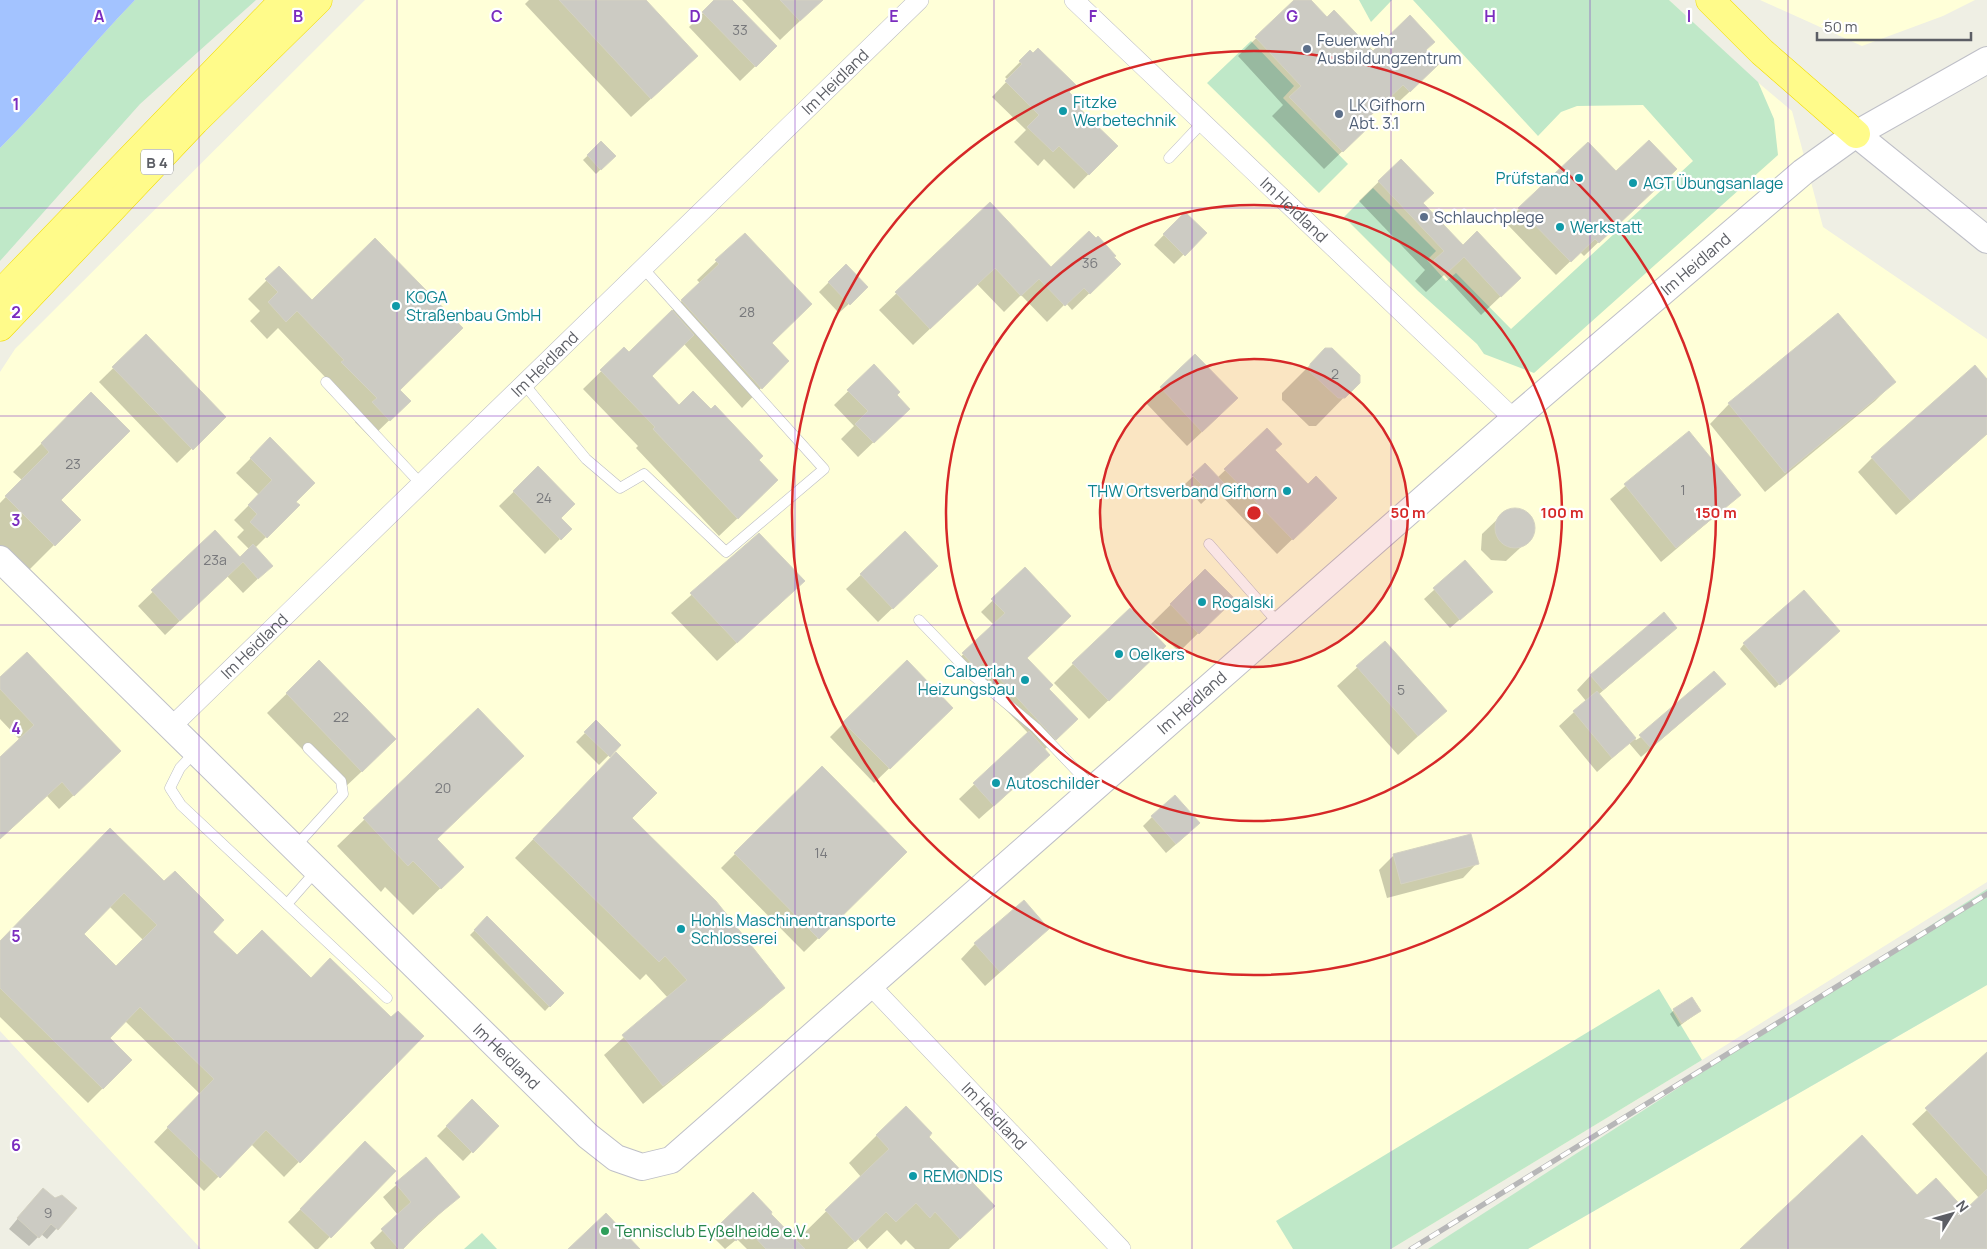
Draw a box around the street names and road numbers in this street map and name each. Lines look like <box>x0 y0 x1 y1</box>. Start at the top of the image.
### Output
street label: Im Heidland <box>797 44 873 119</box>
road number: B 4 <box>141 150 173 174</box>
street label: Im Heidland <box>1256 172 1333 247</box>
street label: Im Heidland <box>1656 228 1735 300</box>
street label: Im Heidland <box>506 326 583 402</box>
street label: Im Heidland <box>216 608 293 684</box>
street label: Im Heidland <box>1152 666 1231 739</box>
street label: Im Heidland <box>468 1018 545 1094</box>
street label: Im Heidland <box>957 1077 1032 1155</box>

